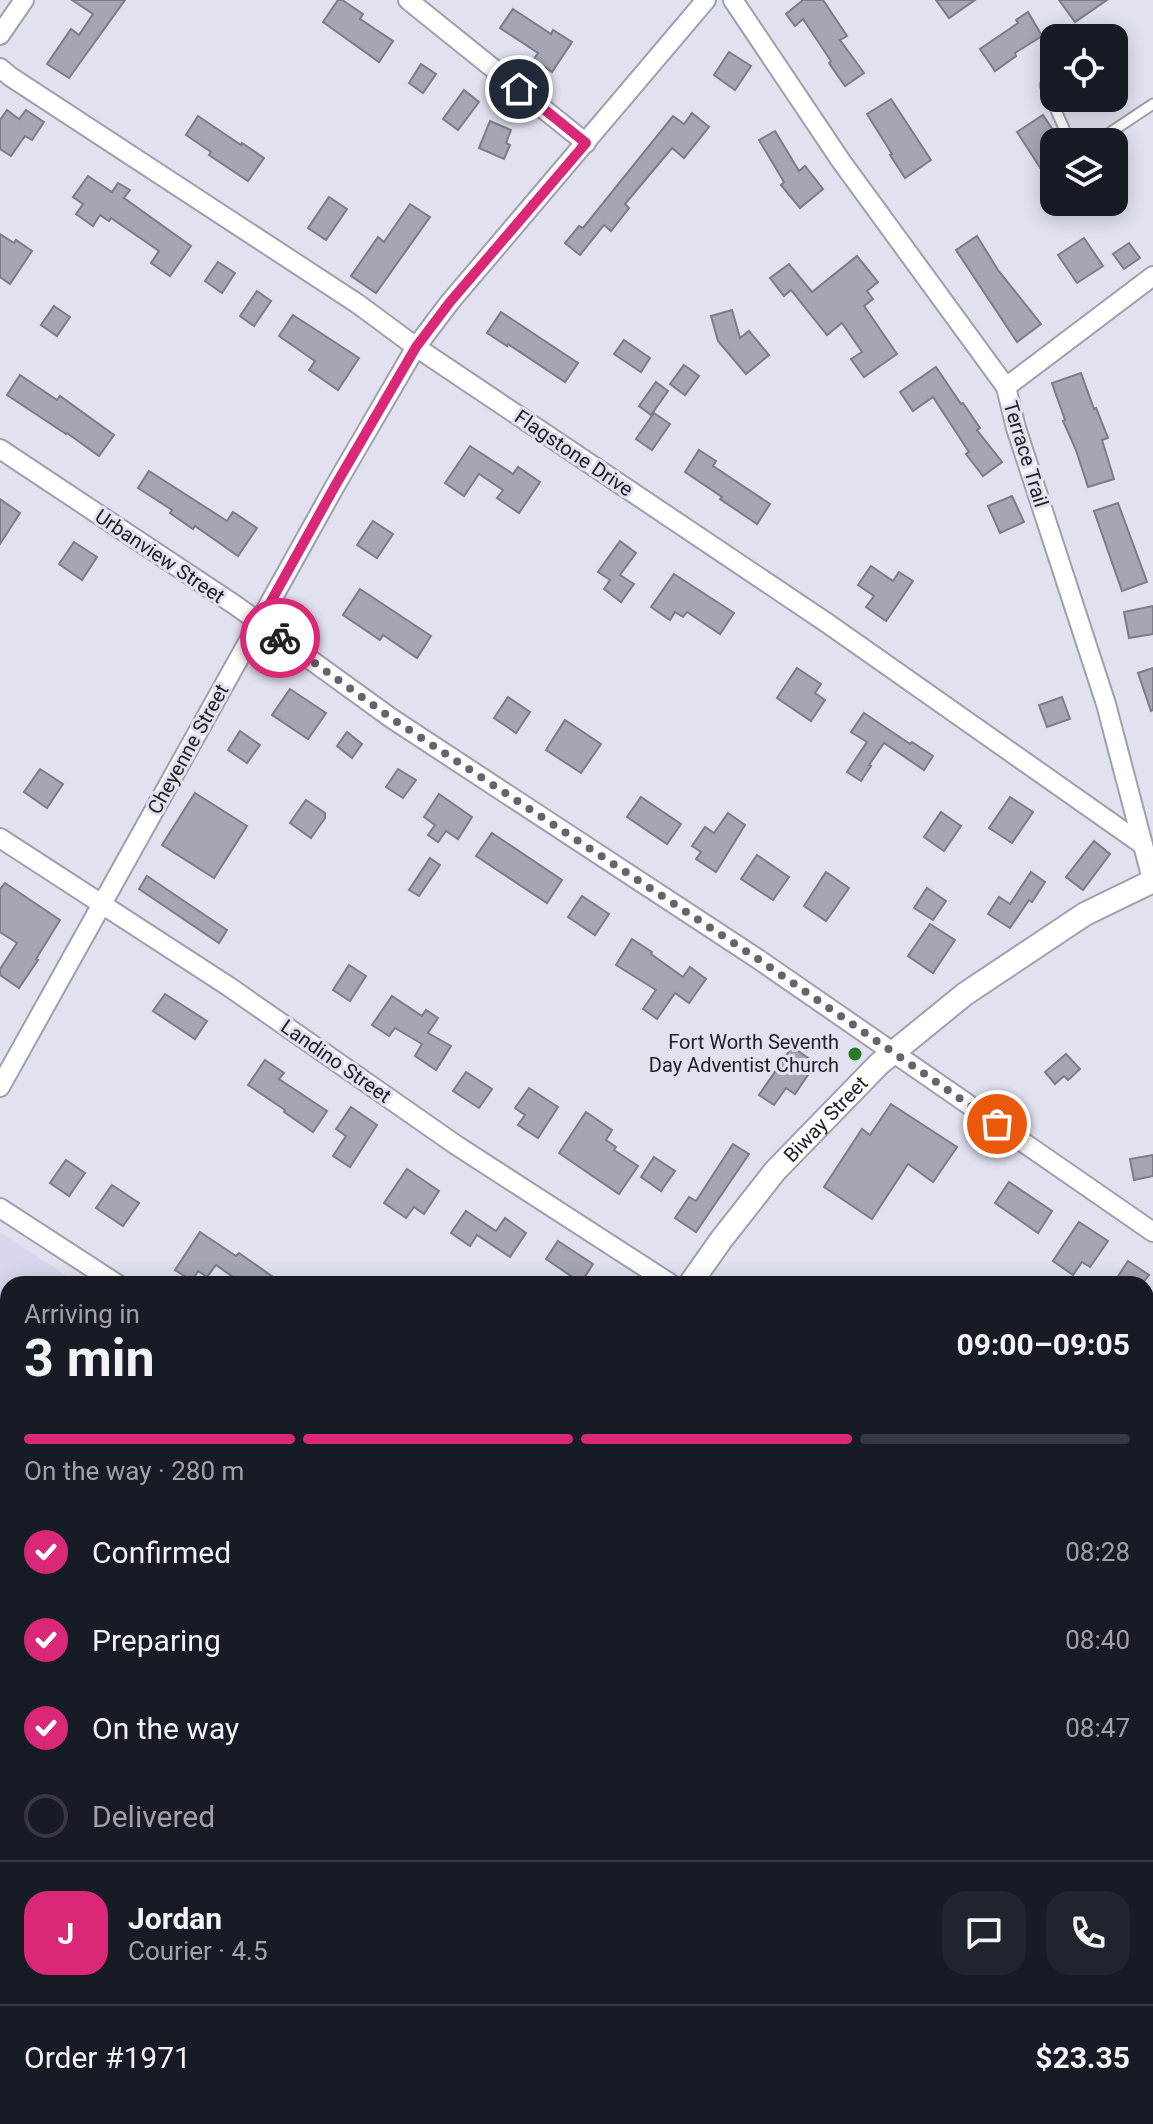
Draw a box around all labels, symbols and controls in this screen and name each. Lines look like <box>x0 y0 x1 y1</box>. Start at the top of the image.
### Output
map controls <box>1040 24 1128 216</box>
button: locate <box>1040 24 1128 112</box>
pin <box>485 55 553 123</box>
icon: home <box>497 67 541 111</box>
button: layers <box>1040 128 1128 216</box>
street label: Terrace Trail <box>999 398 1053 510</box>
street label: Flagstone Drive <box>510 405 638 501</box>
street label: Urbanview Street <box>91 504 229 608</box>
courier <box>240 598 320 678</box>
icon: bike <box>258 616 302 660</box>
street label: Cheyenne Street <box>142 680 234 818</box>
street label: Landino Street <box>276 1014 396 1108</box>
place label: Fort Worth Seventh Day Adventist Church <box>649 1030 839 1077</box>
marker: Fort Worth Seventh Day Adventist Church <box>846 1045 864 1063</box>
street label: Biway Street <box>779 1071 873 1167</box>
pin <box>963 1090 1031 1158</box>
icon: bag <box>975 1102 1019 1146</box>
text: Arriving in <box>24 1299 140 1329</box>
text: 09:00–09:05 <box>956 1327 1130 1362</box>
text: 3 min <box>24 1328 155 1389</box>
text: On the way · 280 m <box>24 1456 244 1486</box>
icon: check <box>24 1530 68 1574</box>
text: Confirmed <box>92 1535 231 1570</box>
text: 08:28 <box>1065 1537 1130 1567</box>
icon: check <box>24 1618 68 1662</box>
text: Preparing <box>92 1623 221 1658</box>
text: 08:40 <box>1065 1625 1130 1655</box>
icon: check <box>24 1706 68 1750</box>
text: On the way <box>92 1711 239 1746</box>
text: 08:47 <box>1065 1713 1130 1743</box>
text: Delivered <box>92 1799 215 1834</box>
button: chat <box>942 1891 1026 1975</box>
button: phone <box>1046 1891 1130 1975</box>
text: Jordan <box>128 1901 222 1936</box>
text: J <box>58 1916 74 1951</box>
text: Courier · 4.5 <box>128 1936 268 1966</box>
text: Order #1971 <box>24 2040 191 2075</box>
text: $23.35 <box>1035 2040 1130 2075</box>

